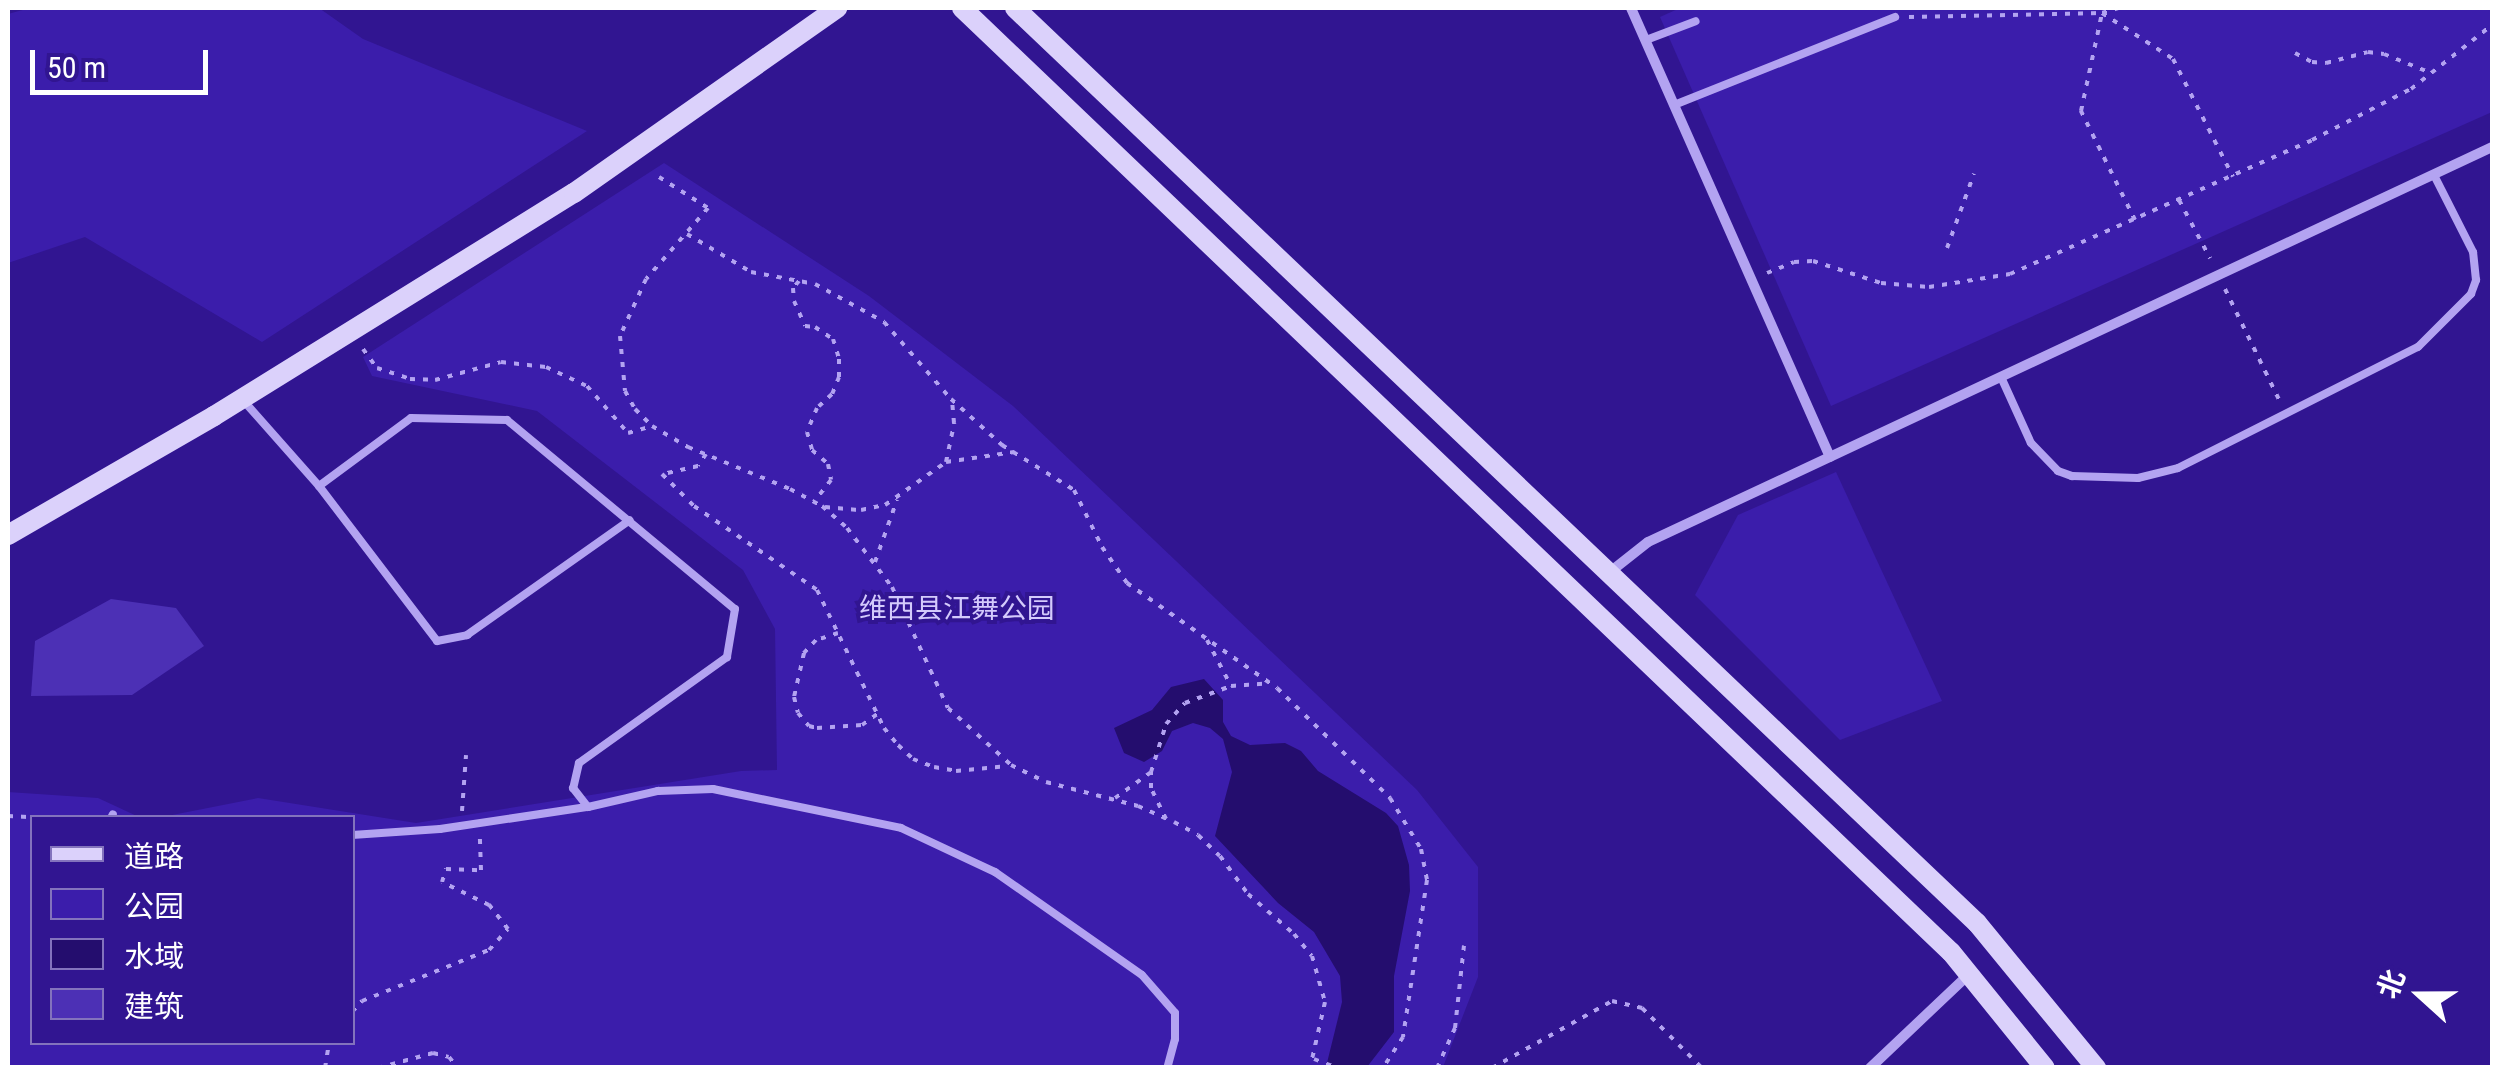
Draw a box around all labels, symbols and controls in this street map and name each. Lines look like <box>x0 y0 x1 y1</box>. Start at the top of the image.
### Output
scale bar <box>35 30 212 92</box>
text: 50 m <box>47 50 106 85</box>
park label: 维西县江舞公园 <box>859 592 1055 626</box>
legend <box>30 815 355 1045</box>
text: 道路 <box>124 839 184 874</box>
text: 公园 <box>124 889 184 924</box>
text: 水域 <box>124 939 184 974</box>
north arrow <box>2370 945 2470 1045</box>
text: 北 <box>2371 965 2412 1003</box>
text: 建筑 <box>124 989 184 1024</box>

